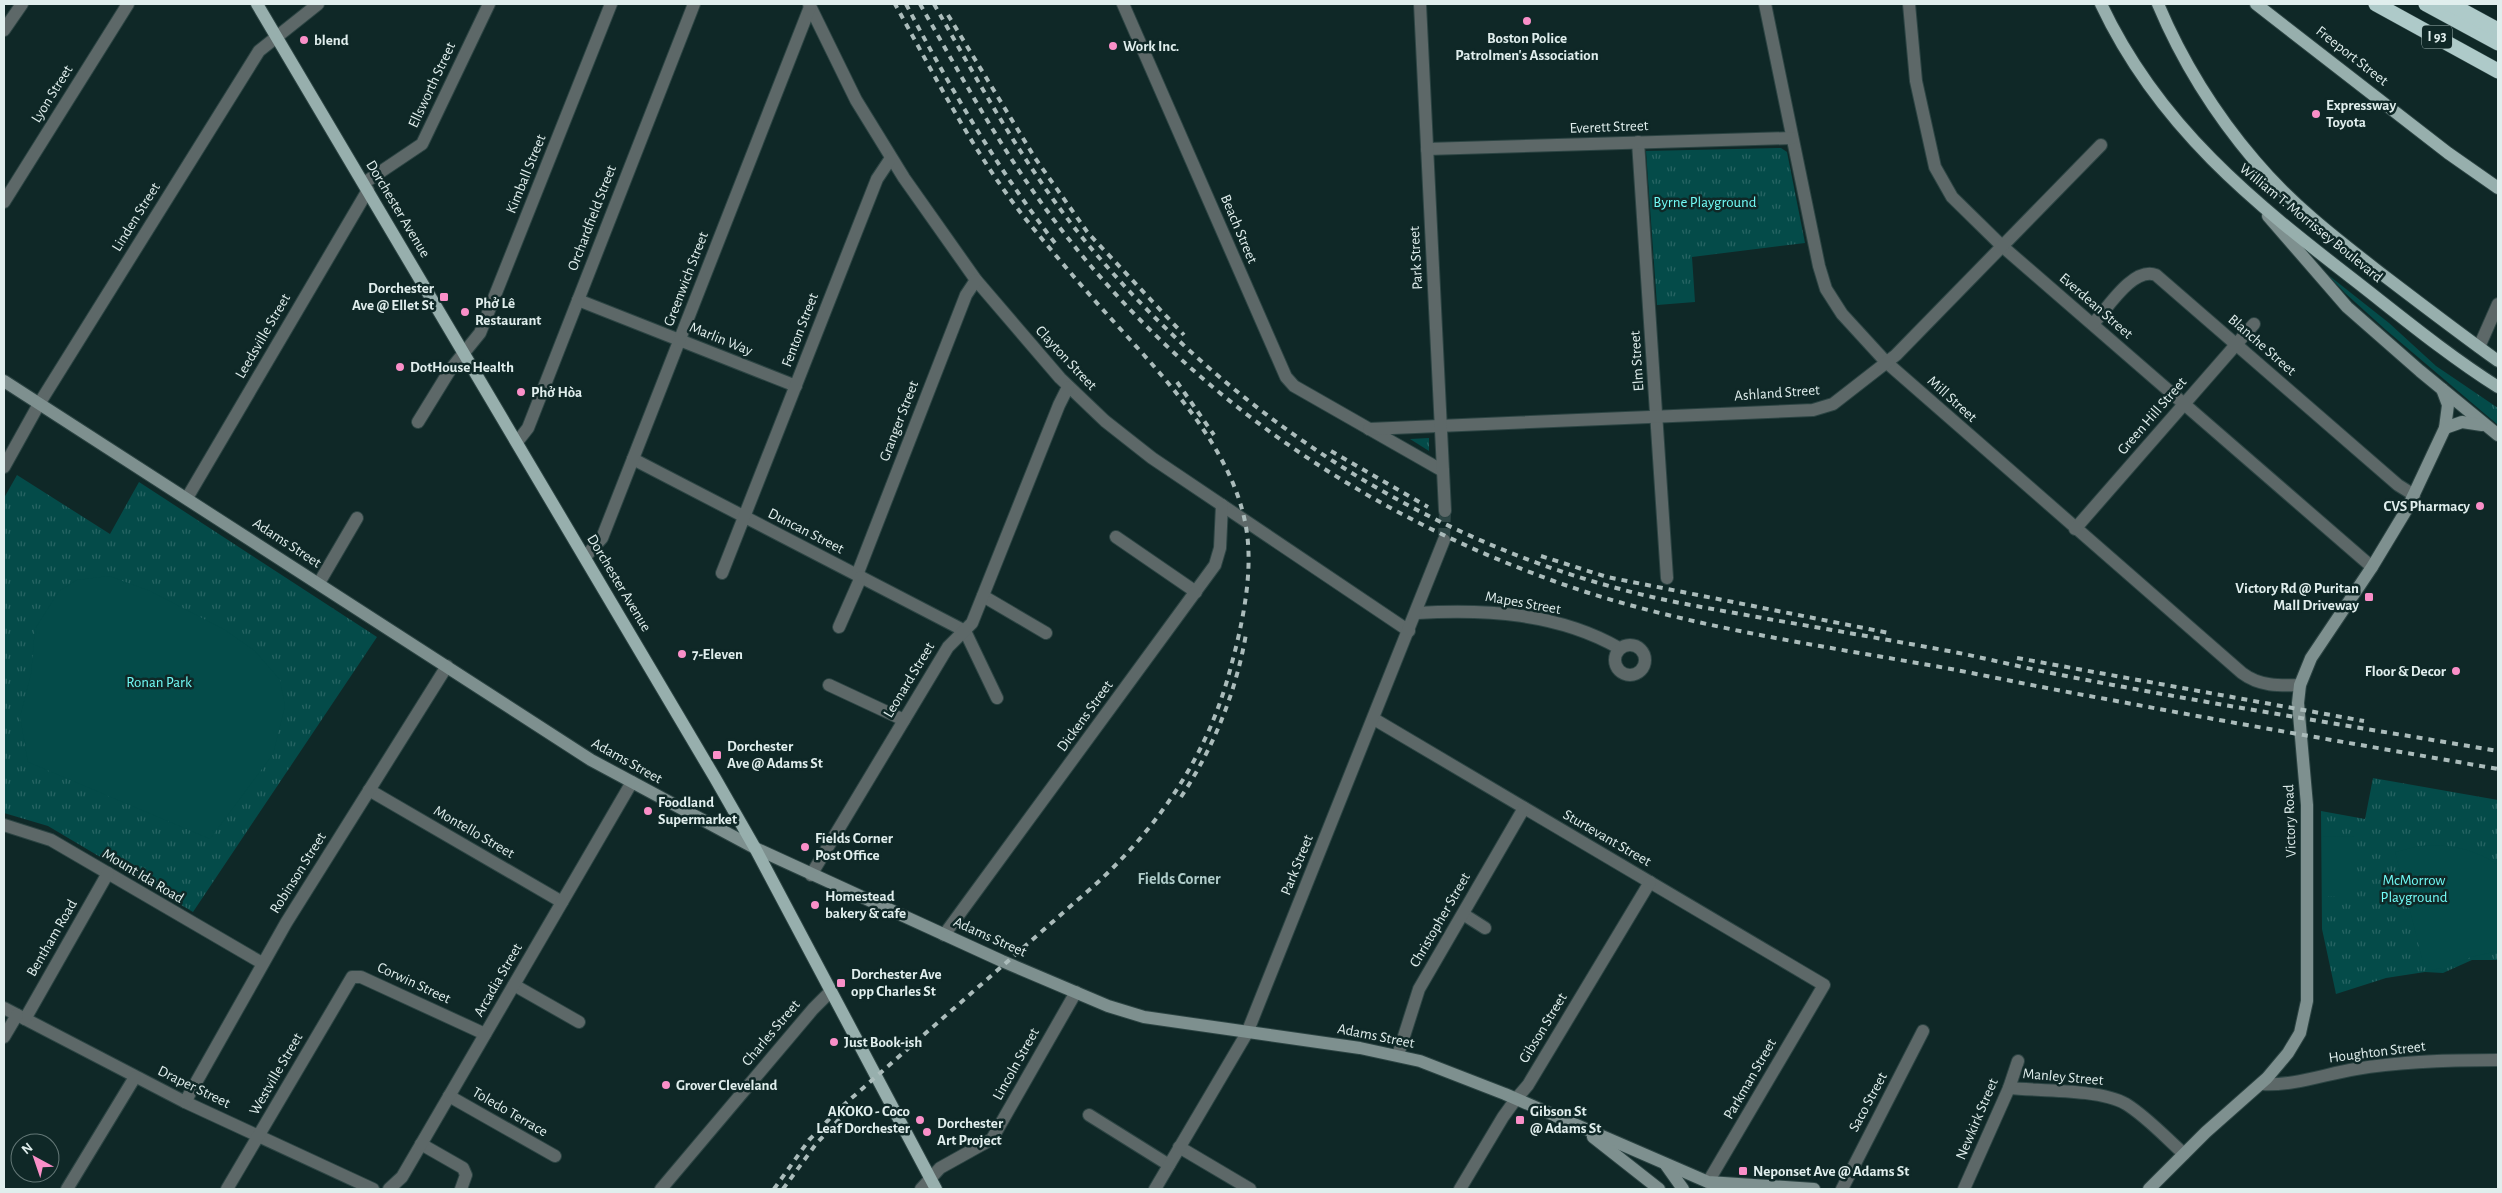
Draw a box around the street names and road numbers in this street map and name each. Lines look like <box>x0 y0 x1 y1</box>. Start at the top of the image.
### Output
street label: Freeport Street <box>2313 23 2391 89</box>
road number: I 93 <box>2422 26 2452 48</box>
street label: Ellsworth Street <box>406 40 458 130</box>
street label: Lyon Street <box>28 62 76 125</box>
street label: Everett Street <box>1569 118 1649 136</box>
street label: Kimball Street <box>503 132 549 216</box>
street label: Dorchester Avenue <box>363 158 433 260</box>
street label: William T. Morrissey Boulevard <box>2237 161 2386 285</box>
street label: Orchardfield Street <box>565 163 619 273</box>
street label: Linden Street <box>109 180 163 254</box>
street label: Beach Street <box>1218 192 1260 266</box>
street label: Park Street <box>1407 226 1425 290</box>
street label: Greenwich Street <box>661 229 711 328</box>
street label: Everdean Street <box>2056 270 2136 342</box>
street label: Leedsville Street <box>233 291 293 381</box>
street label: Fenton Street <box>779 291 821 369</box>
street label: Blanche Street <box>2225 312 2299 379</box>
street label: Marlin Way <box>687 320 755 359</box>
street label: Clayton Street <box>1033 323 1100 393</box>
street label: Elm Street <box>1627 330 1647 392</box>
street label: Mill Street <box>1924 373 1980 425</box>
street label: Green Hill Street <box>2115 374 2190 457</box>
street label: Granger Street <box>877 379 921 463</box>
street label: Ashland Street <box>1734 383 1821 403</box>
street label: Duncan Street <box>766 506 847 557</box>
street label: Adams Street <box>250 515 324 571</box>
street label: Dorchester Avenue <box>584 532 654 634</box>
street label: Mapes Street <box>1484 589 1562 617</box>
street label: Leonard Street <box>881 640 937 720</box>
street label: Dickens Street <box>1054 678 1116 754</box>
street label: Adams Street <box>589 735 665 787</box>
street label: Victory Road <box>2281 784 2299 858</box>
street label: Montello Street <box>431 803 517 861</box>
street label: Sturtevant Street <box>1560 807 1654 869</box>
street label: Robinson Street <box>267 830 329 916</box>
street label: Park Street <box>1278 832 1316 897</box>
street label: Mount Ida Road <box>100 846 187 906</box>
street label: Christopher Street <box>1407 870 1473 970</box>
street label: Bentham Road <box>24 897 80 979</box>
street label: Adams Street <box>951 914 1029 960</box>
street label: Arcadia Street <box>471 941 525 1019</box>
street label: Corwin Street <box>375 960 453 1007</box>
street label: Gibson Street <box>1516 990 1570 1066</box>
street label: Charles Street <box>739 997 803 1069</box>
street label: Adams Street <box>1336 1021 1416 1051</box>
street label: Lincoln Street <box>990 1025 1042 1103</box>
street label: Westville Street <box>246 1030 306 1118</box>
street label: Parkman Street <box>1721 1036 1779 1122</box>
street label: Houghton Street <box>2328 1039 2426 1065</box>
street label: Draper Street <box>155 1063 233 1111</box>
street label: Manley Street <box>2022 1066 2104 1088</box>
street label: Saco Street <box>1846 1070 1890 1134</box>
street label: Newkirk Street <box>1953 1076 2001 1162</box>
street label: Toledo Terrace <box>470 1084 550 1140</box>

